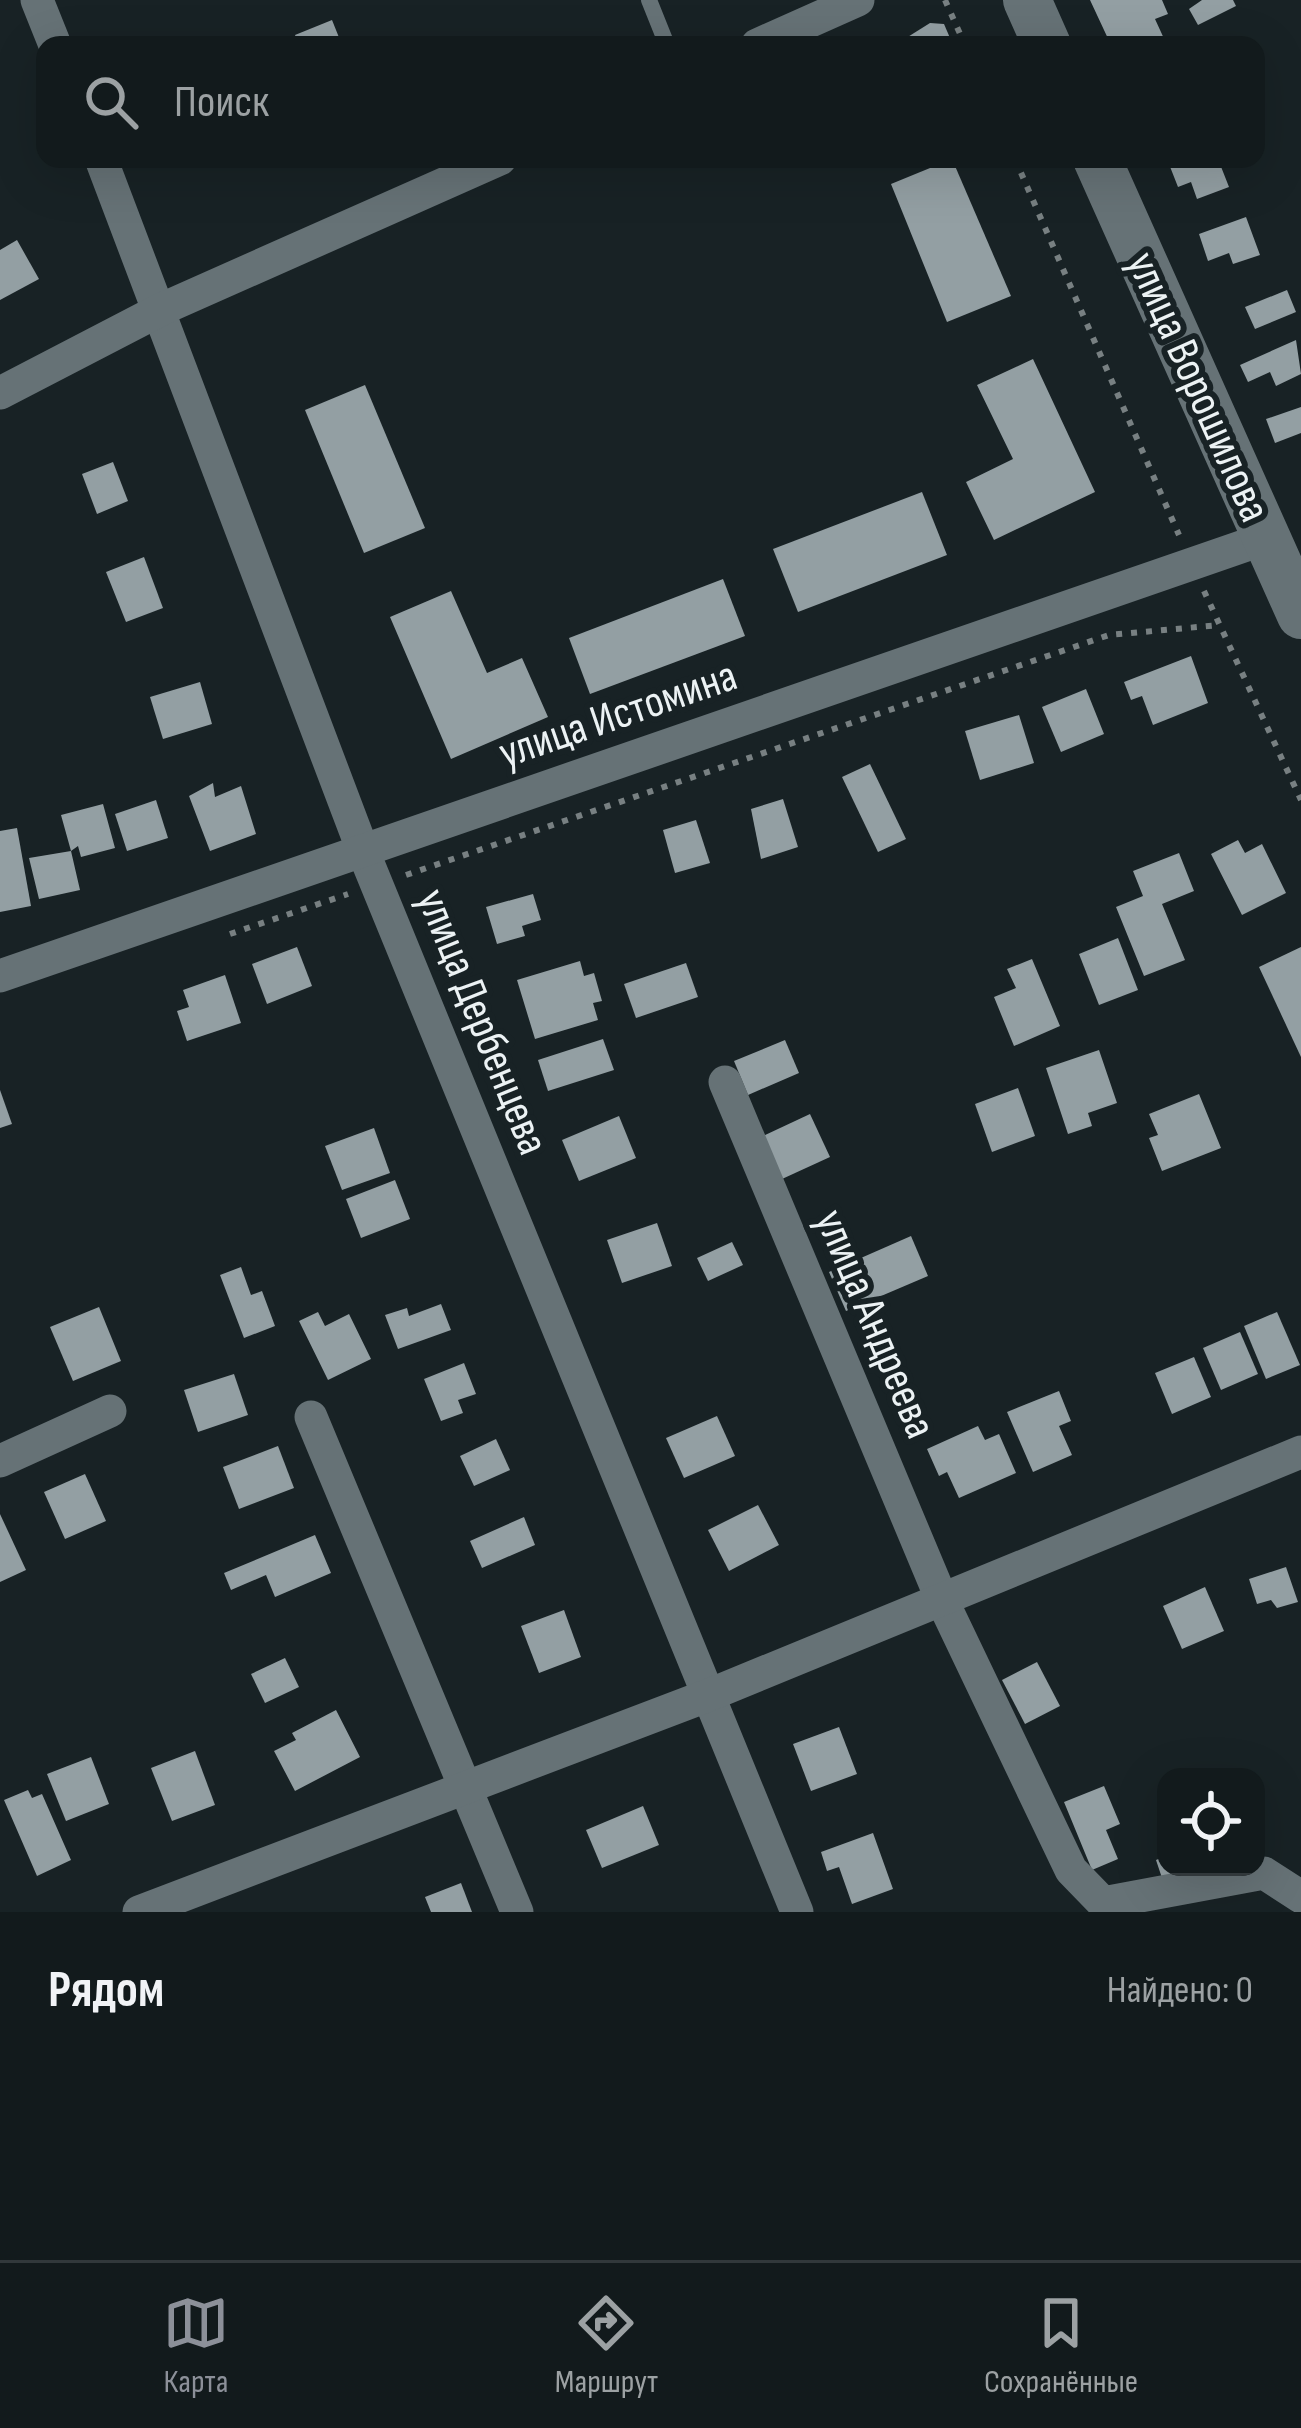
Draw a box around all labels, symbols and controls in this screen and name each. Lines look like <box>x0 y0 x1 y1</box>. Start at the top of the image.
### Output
search box <box>36 36 1265 168</box>
icon: search <box>78 69 144 135</box>
text: Поиск <box>174 75 269 130</box>
street label: улица Ворошилова <box>1114 244 1282 530</box>
street label: улица Истомина <box>492 649 744 781</box>
street label: улица Дербенцева <box>404 881 560 1163</box>
street label: улица Андреева <box>802 1201 948 1447</box>
map controls <box>1157 1768 1265 1876</box>
button: locate <box>1157 1768 1265 1876</box>
text: Рядом <box>48 1960 164 2021</box>
text: Найдено: 0 <box>1107 1967 1253 2014</box>
tab: Карта <box>163 2290 229 2402</box>
tab: Маршрут <box>555 2290 658 2402</box>
tab: Сохранённые <box>984 2290 1138 2402</box>

